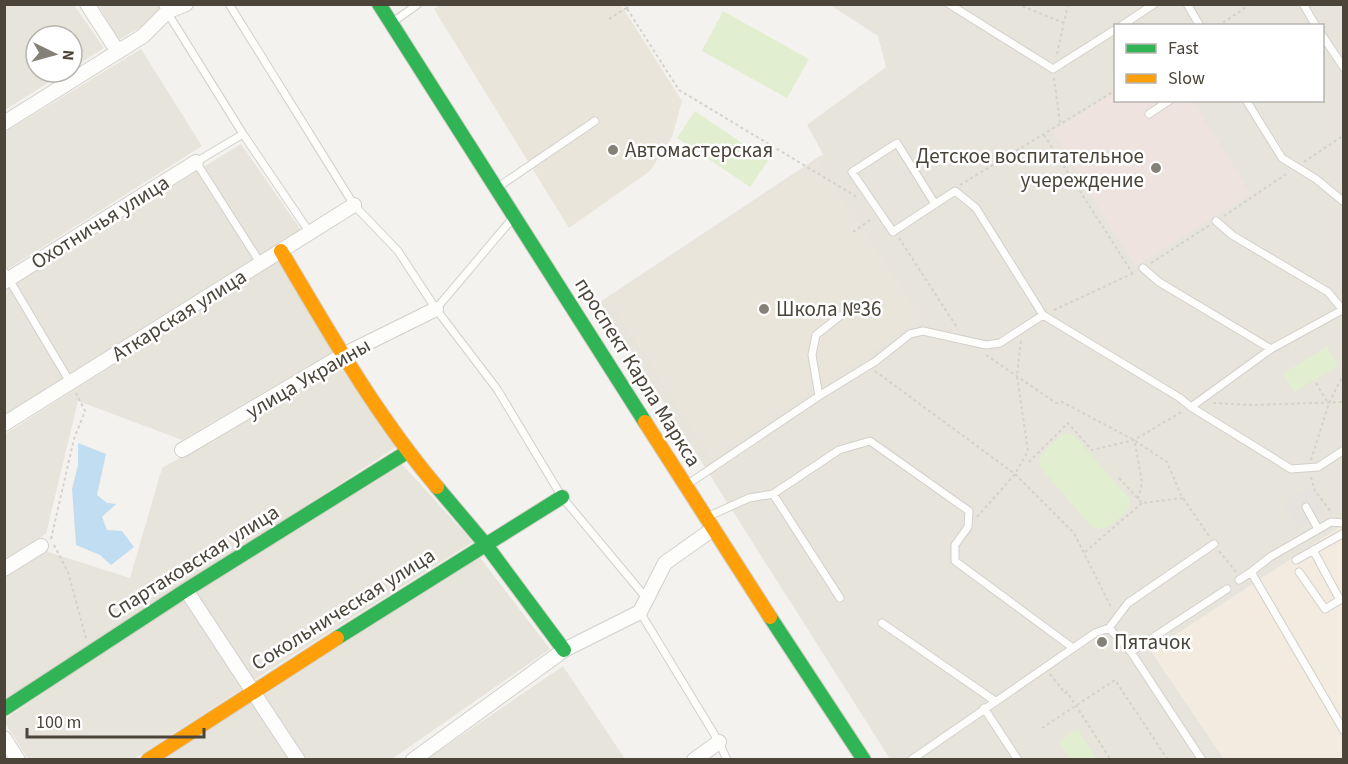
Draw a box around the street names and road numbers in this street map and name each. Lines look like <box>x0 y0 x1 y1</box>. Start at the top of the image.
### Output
street label: Охотничья улица <box>25 167 175 277</box>
street label: Аткарская улица <box>106 262 252 368</box>
street label: проспект Карла Маркса <box>568 272 708 472</box>
street label: улица Украины <box>240 330 376 426</box>
street label: Спартаковская улица <box>101 497 285 627</box>
street label: Сокольническая улица <box>245 540 441 678</box>

